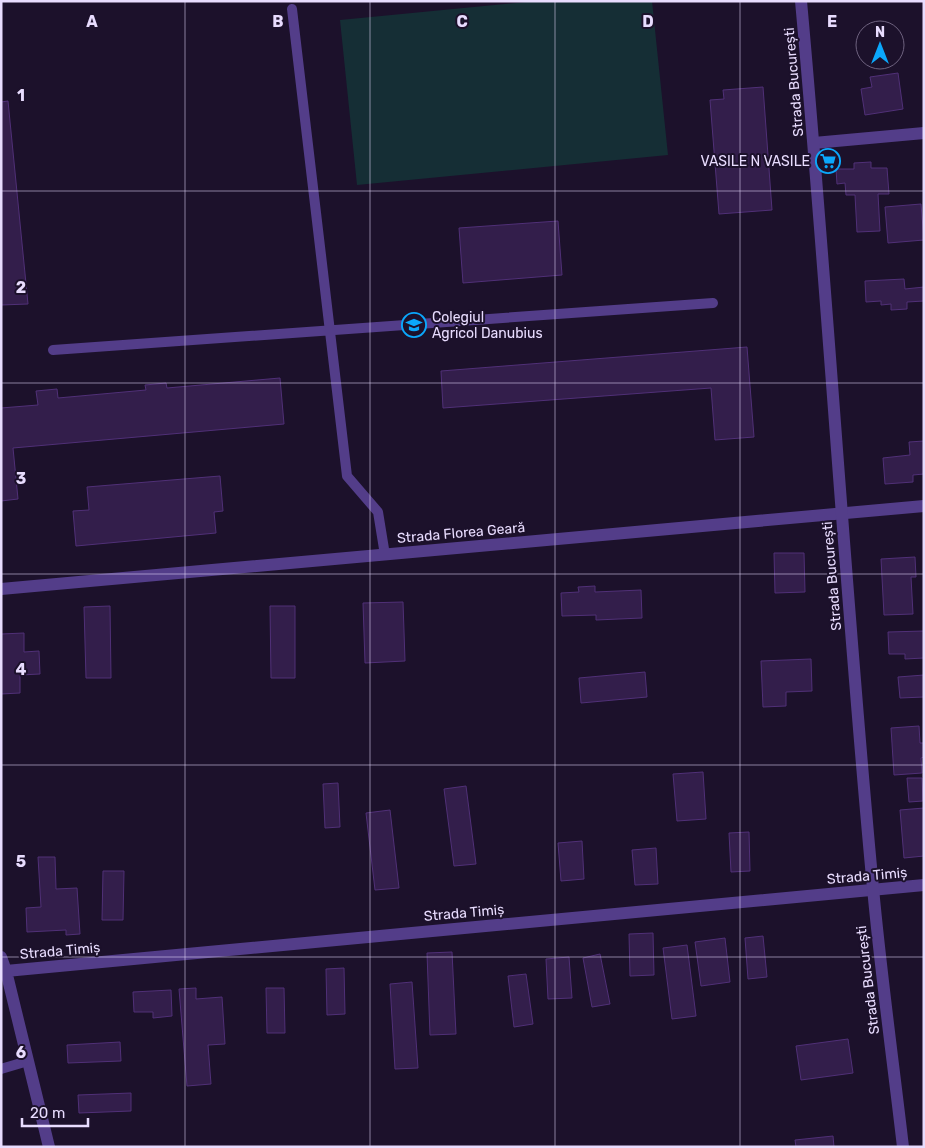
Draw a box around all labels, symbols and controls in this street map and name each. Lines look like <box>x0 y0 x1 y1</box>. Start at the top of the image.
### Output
text: A <box>86 12 98 31</box>
text: B <box>272 12 284 31</box>
text: C <box>456 12 468 31</box>
text: D <box>642 12 654 31</box>
text: E <box>827 12 837 31</box>
north arrow <box>855 20 905 70</box>
text: N <box>875 24 885 41</box>
street label: Strada București <box>781 27 807 137</box>
text: 1 <box>17 86 25 105</box>
supermarket icon: VASILE N VASILE <box>815 148 841 174</box>
place label: VASILE N VASILE <box>701 153 810 170</box>
text: 2 <box>16 278 26 297</box>
place label: Colegiul Agricol Danubius <box>432 309 543 342</box>
school or university icon: Colegiul Agricol Danubius <box>401 312 427 338</box>
text: 3 <box>16 469 26 488</box>
street label: Strada Florea Geară <box>396 519 526 547</box>
street label: Strada București <box>819 521 845 631</box>
text: 4 <box>16 660 27 679</box>
text: 5 <box>16 852 26 871</box>
street label: Strada Timiș <box>826 864 908 888</box>
street label: Strada Timiș <box>423 901 505 925</box>
street label: Strada București <box>853 925 883 1035</box>
street label: Strada Timiș <box>19 939 101 963</box>
text: 6 <box>16 1043 26 1062</box>
scale bar <box>22 1096 89 1128</box>
text: 20 m <box>30 1104 65 1122</box>

